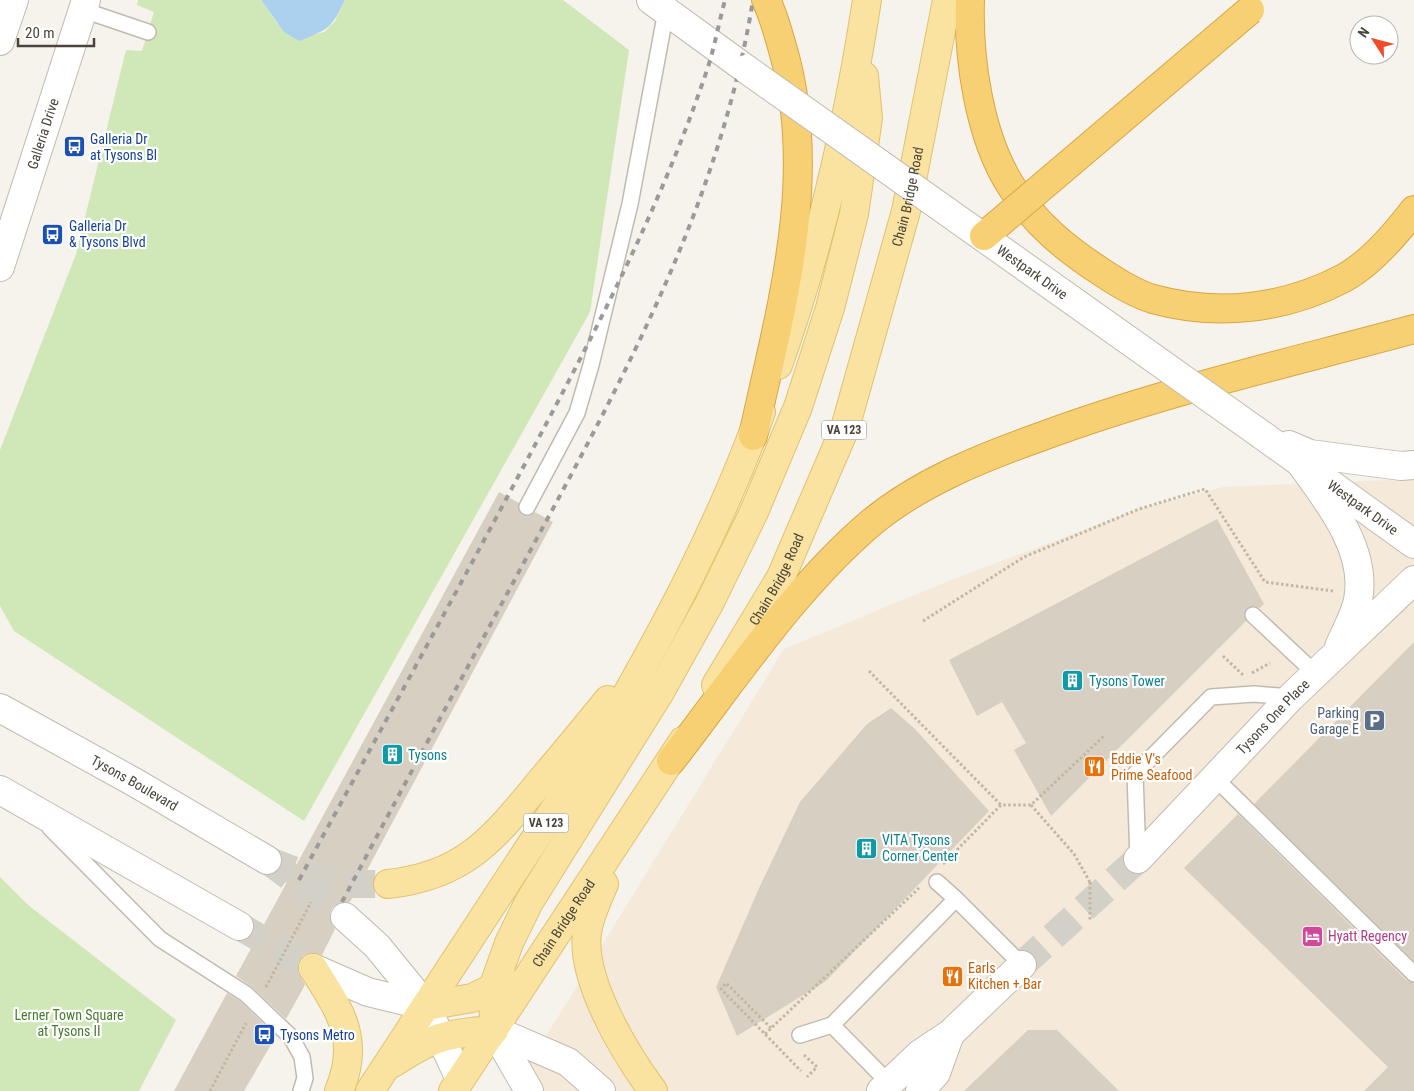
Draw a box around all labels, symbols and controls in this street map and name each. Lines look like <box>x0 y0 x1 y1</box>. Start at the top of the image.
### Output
scale bar <box>18 15 94 47</box>
north arrow <box>1349 15 1399 65</box>
text: 20 m <box>25 24 55 42</box>
text: N <box>1354 24 1372 41</box>
street label: Galleria Drive <box>24 96 62 171</box>
place label: Galleria Dr at Tysons Bl <box>90 131 157 163</box>
bus stop icon: Galleria Dr at Tysons Bl <box>62 135 86 159</box>
street label: Chain Bridge Road <box>888 146 926 248</box>
place label: Galleria Dr & Tysons Blvd <box>69 218 146 250</box>
bus stop icon: Galleria Dr & Tysons Blvd <box>41 222 65 246</box>
street label: Westpark Drive <box>994 242 1071 303</box>
road number: VA 123 <box>822 420 866 440</box>
street label: Westpark Drive <box>1324 477 1401 538</box>
street label: Chain Bridge Road <box>746 531 807 628</box>
building icon: Tysons Tower <box>1061 669 1085 693</box>
place label: Tysons Tower <box>1089 673 1165 689</box>
street label: Tysons One Place <box>1233 676 1313 758</box>
place label: Parking Garage E <box>1310 705 1359 737</box>
parking icon: Parking Garage E <box>1363 709 1387 733</box>
building icon: Tysons <box>380 743 404 767</box>
place label: Tysons <box>408 747 447 763</box>
place label: Eddie V's Prime Seafood <box>1111 751 1193 783</box>
street label: Tysons Boulevard <box>88 752 181 814</box>
restaurant icon: Eddie V's Prime Seafood <box>1083 755 1107 779</box>
road number: VA 123 <box>524 814 568 832</box>
place label: VITA Tysons Corner Center <box>882 832 958 864</box>
building icon: VITA Tysons Corner Center <box>854 836 878 860</box>
street label: Chain Bridge Road <box>529 876 598 970</box>
hotel icon: Hyatt Regency <box>1300 924 1324 948</box>
place label: Hyatt Regency <box>1328 928 1407 944</box>
place label: Earls Kitchen + Bar <box>968 960 1042 992</box>
restaurant icon: Earls Kitchen + Bar <box>940 964 964 988</box>
park label: Lerner Town Square at Tysons II <box>14 1007 124 1039</box>
bus stop icon: Tysons Metro <box>252 1023 276 1047</box>
place label: Tysons Metro <box>280 1027 355 1043</box>

